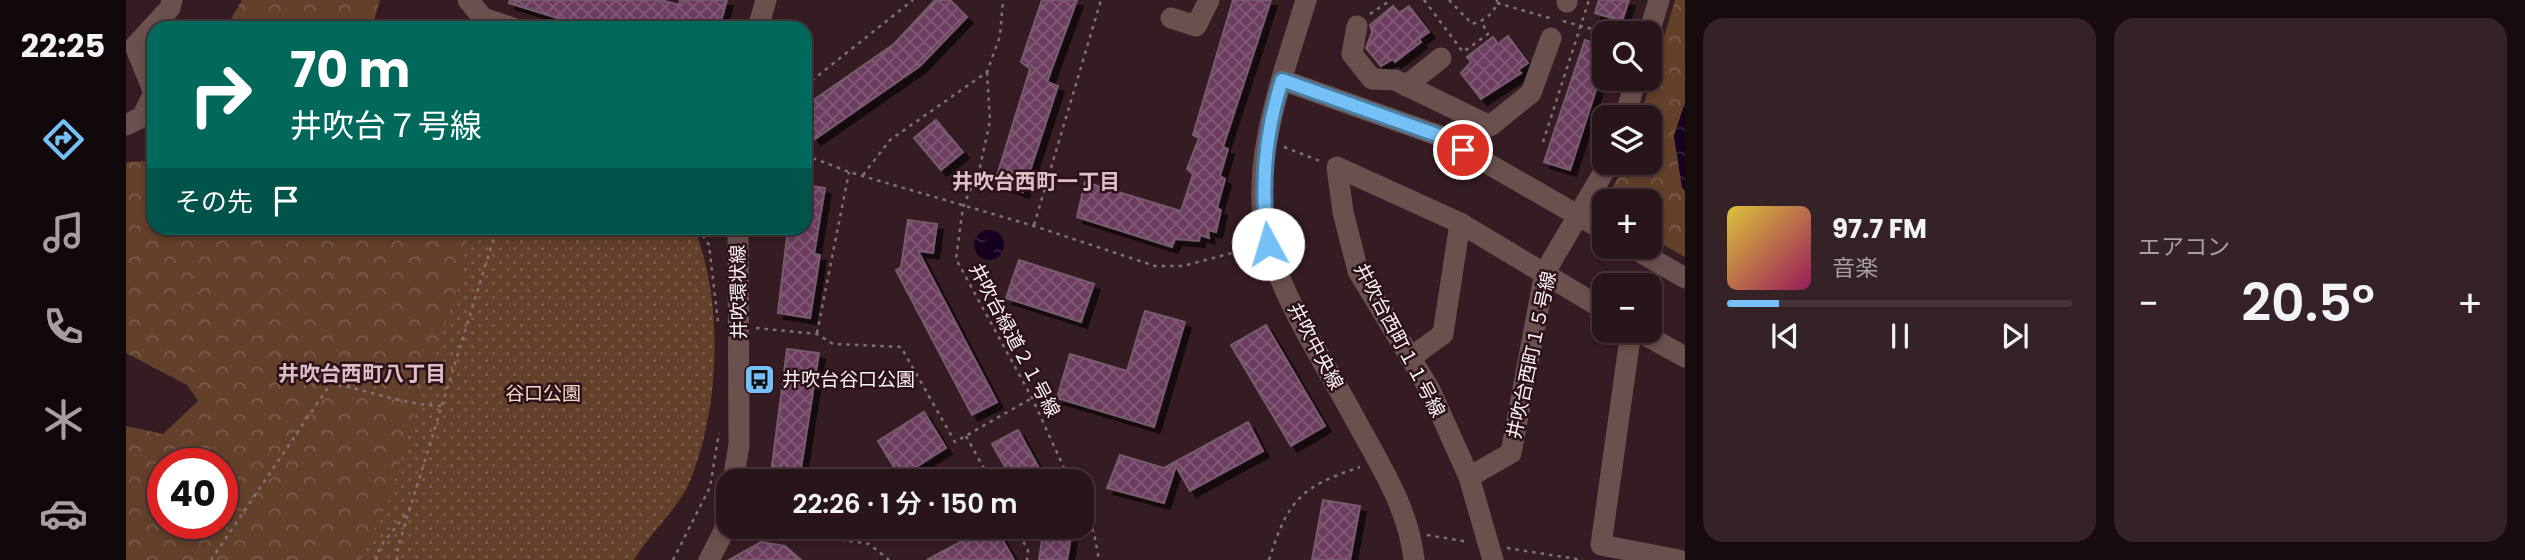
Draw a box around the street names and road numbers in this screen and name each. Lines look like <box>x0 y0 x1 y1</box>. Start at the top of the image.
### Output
street label: 井吹環状線 <box>724 244 753 340</box>
street label: 井吹台緑道２１号線 <box>962 258 1067 422</box>
street label: 井吹台西町１１号線 <box>1347 258 1452 422</box>
street label: 井吹台西町１５号線 <box>1501 269 1562 442</box>
street label: 井吹中央線 <box>1281 298 1350 395</box>

